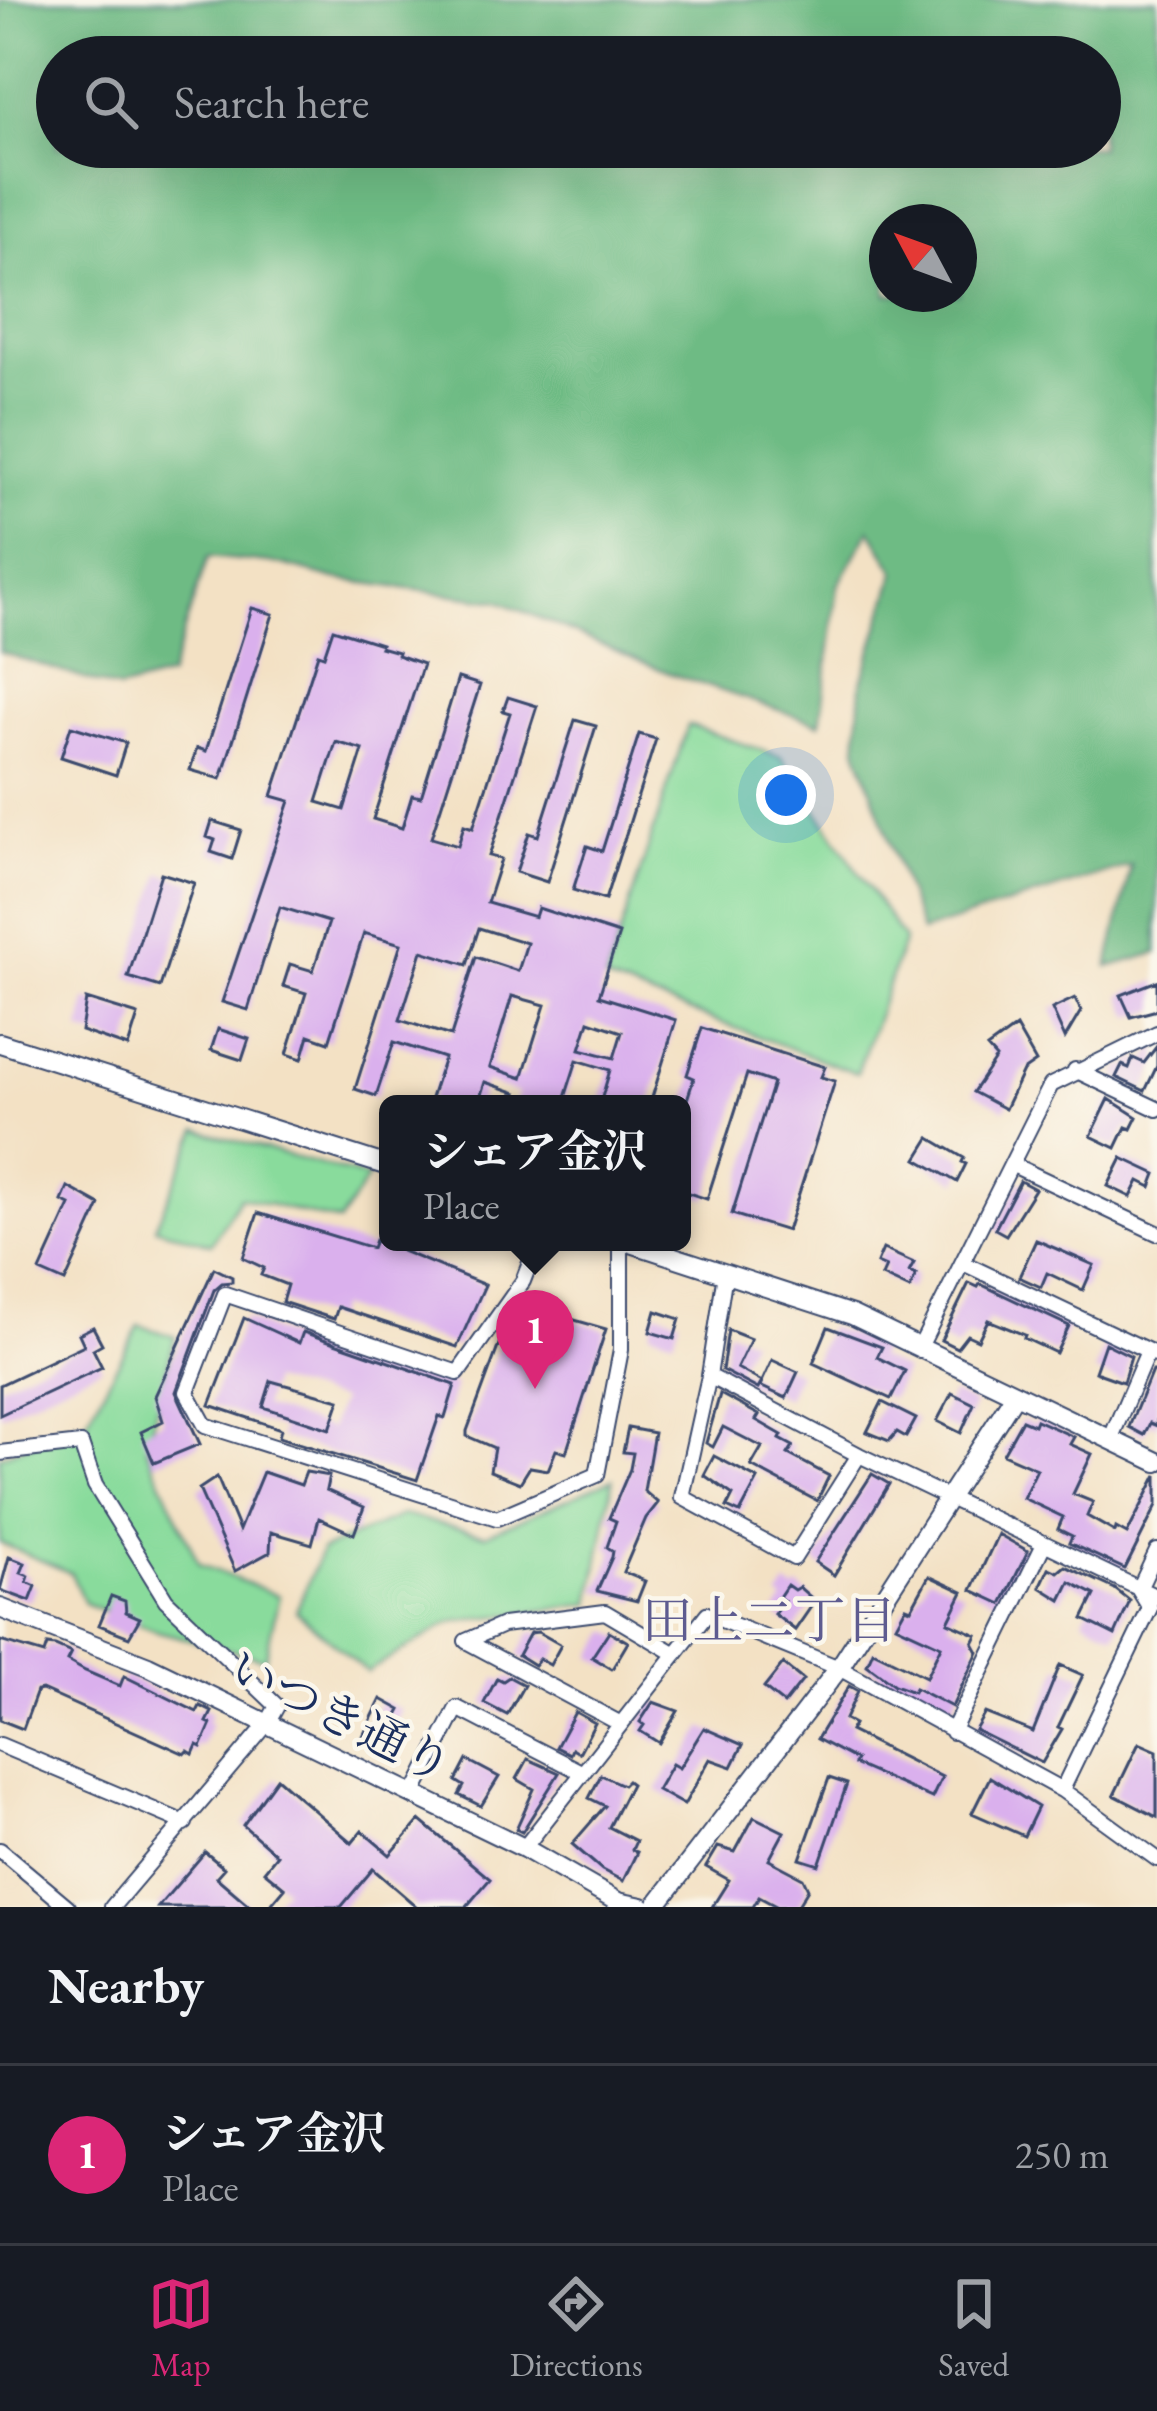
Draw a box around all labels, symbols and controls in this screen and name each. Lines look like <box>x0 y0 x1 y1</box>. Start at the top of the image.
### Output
search box <box>36 36 1121 168</box>
icon: search <box>78 69 144 135</box>
text: Search here <box>174 73 369 131</box>
north arrow <box>869 204 977 312</box>
your location <box>756 765 816 825</box>
popup <box>379 1095 691 1251</box>
text: シェア金沢 <box>423 1122 647 1180</box>
text: Place <box>423 1180 500 1231</box>
pin: 1 <box>496 1290 574 1389</box>
district label: 田上二丁目 <box>641 1587 897 1653</box>
street label: いつき通り <box>220 1636 462 1796</box>
text: Nearby <box>48 1952 204 2018</box>
text: シェア金沢 <box>162 2104 386 2162</box>
text: 1 <box>77 2129 97 2180</box>
text: 250 m <box>1015 2129 1109 2180</box>
text: Place <box>162 2162 239 2213</box>
tab: Map <box>148 2271 214 2386</box>
tab: Directions <box>510 2271 643 2386</box>
tab: Saved <box>938 2271 1009 2386</box>

